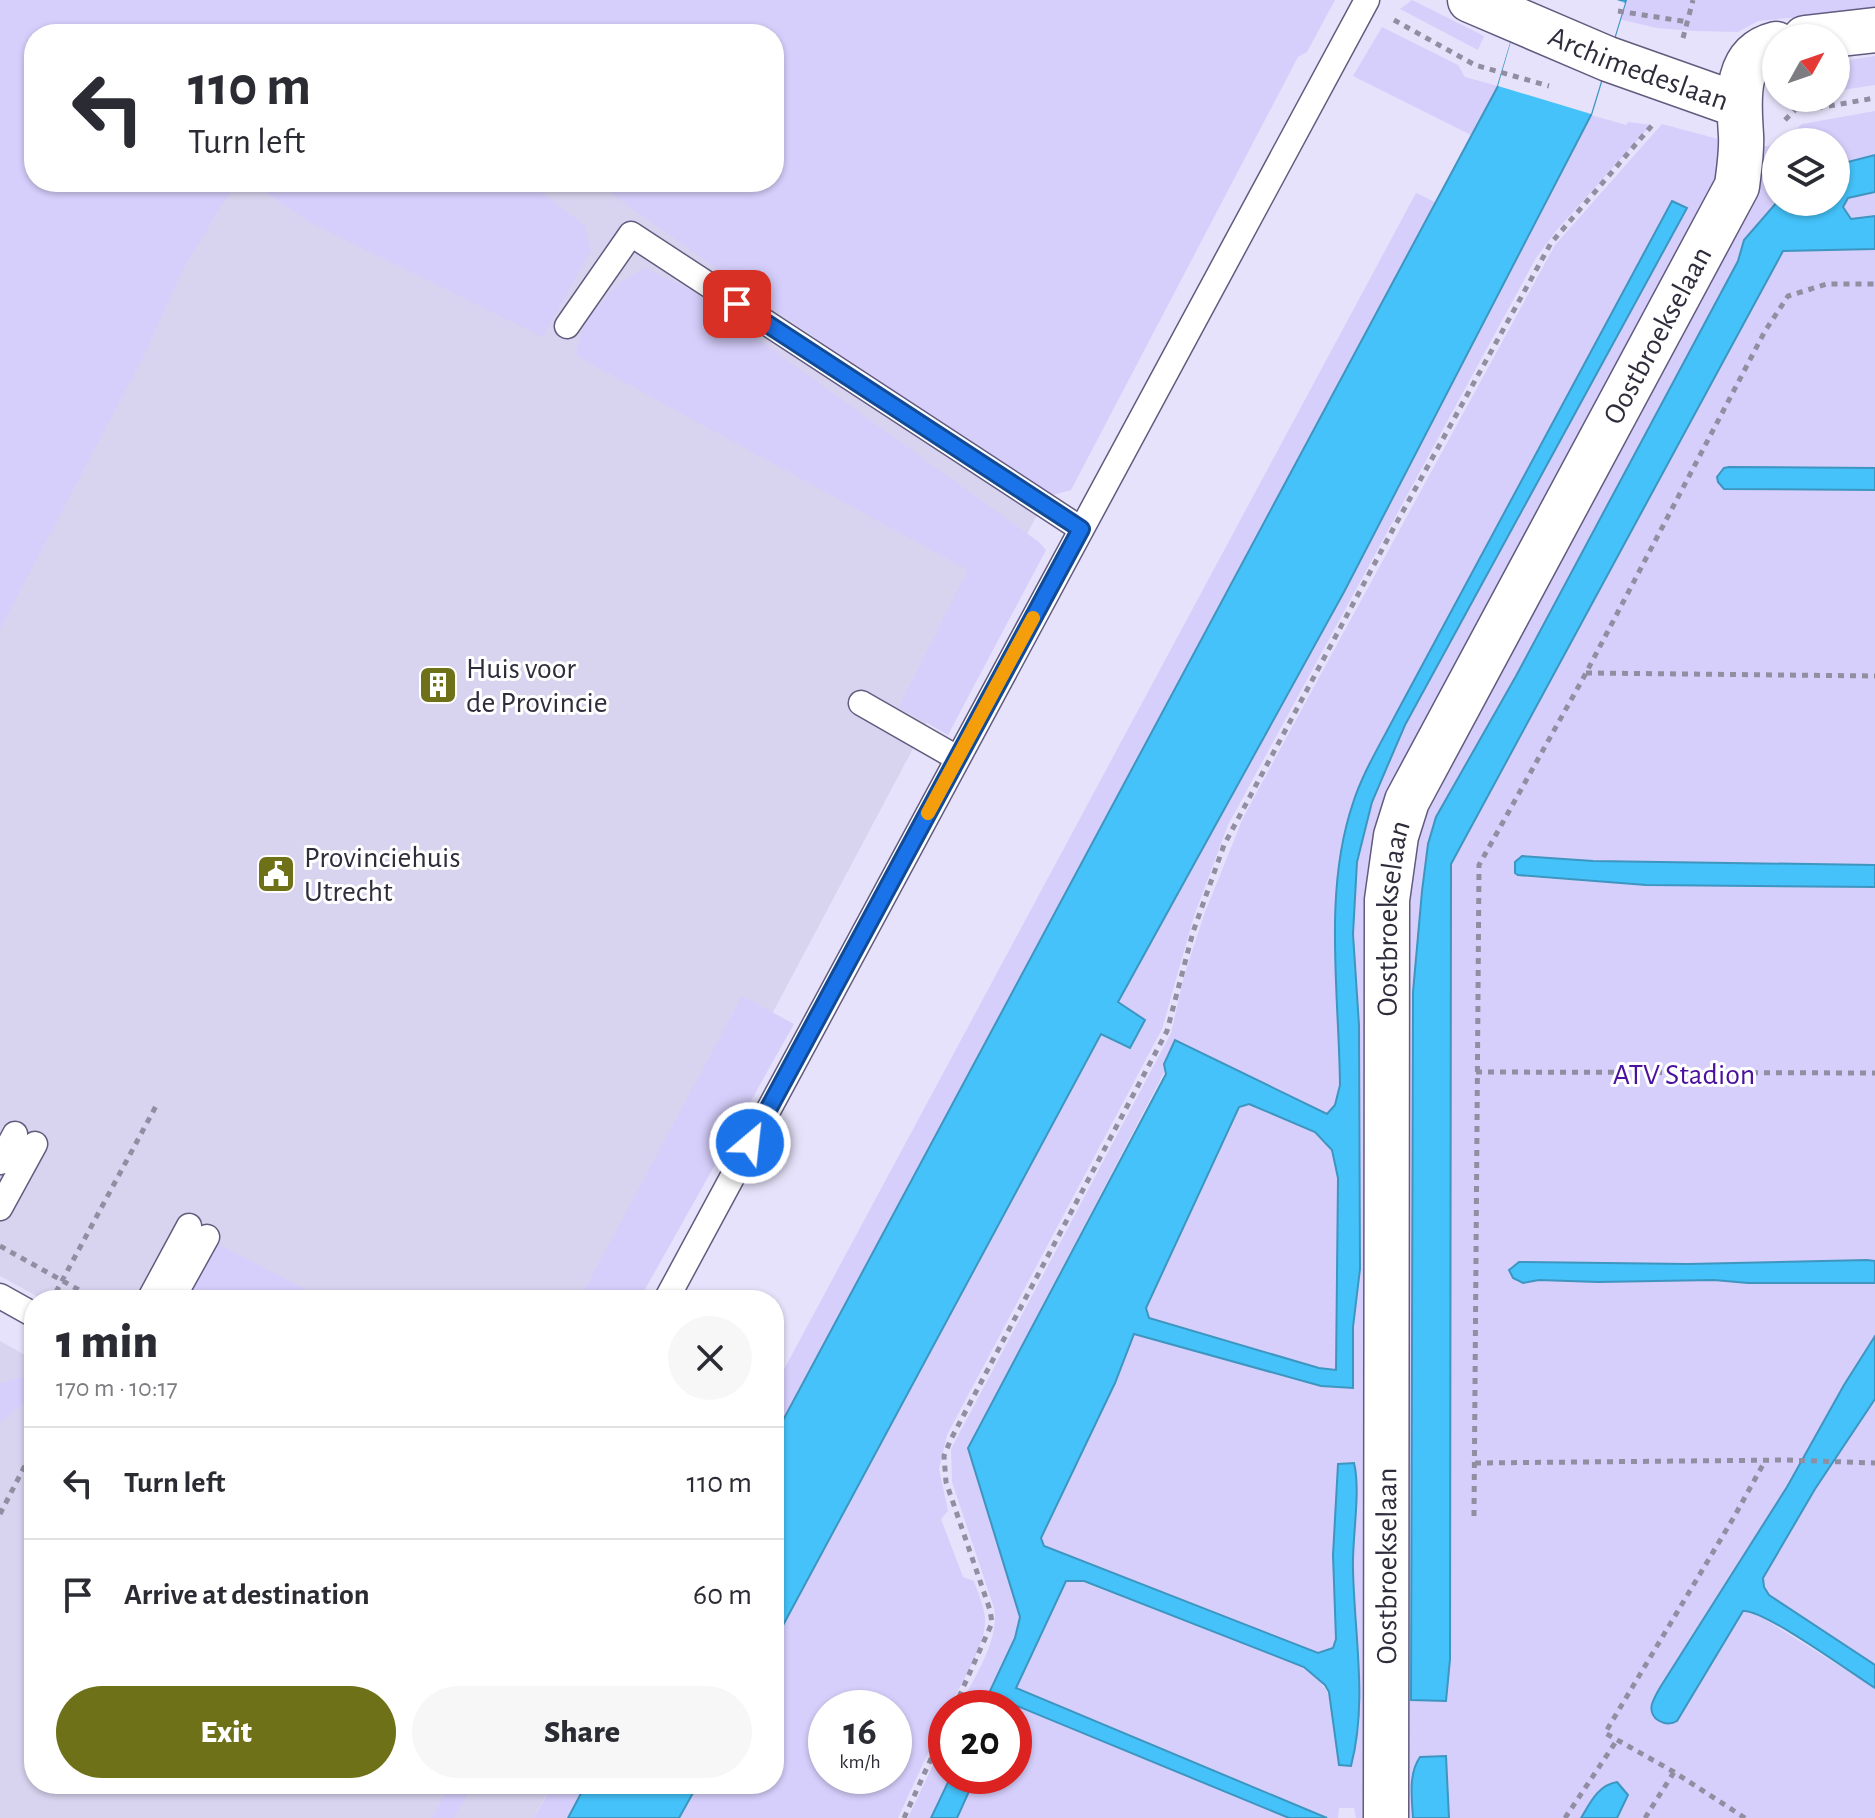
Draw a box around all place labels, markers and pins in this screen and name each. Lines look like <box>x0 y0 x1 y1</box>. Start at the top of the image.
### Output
pin <box>703 270 771 338</box>
place label: Huis voor de Provincie <box>466 654 608 718</box>
building icon: Huis voor de Provincie <box>417 664 459 706</box>
place label: Provinciehuis Utrecht <box>304 843 460 907</box>
public building icon: Provinciehuis Utrecht <box>255 853 297 895</box>

